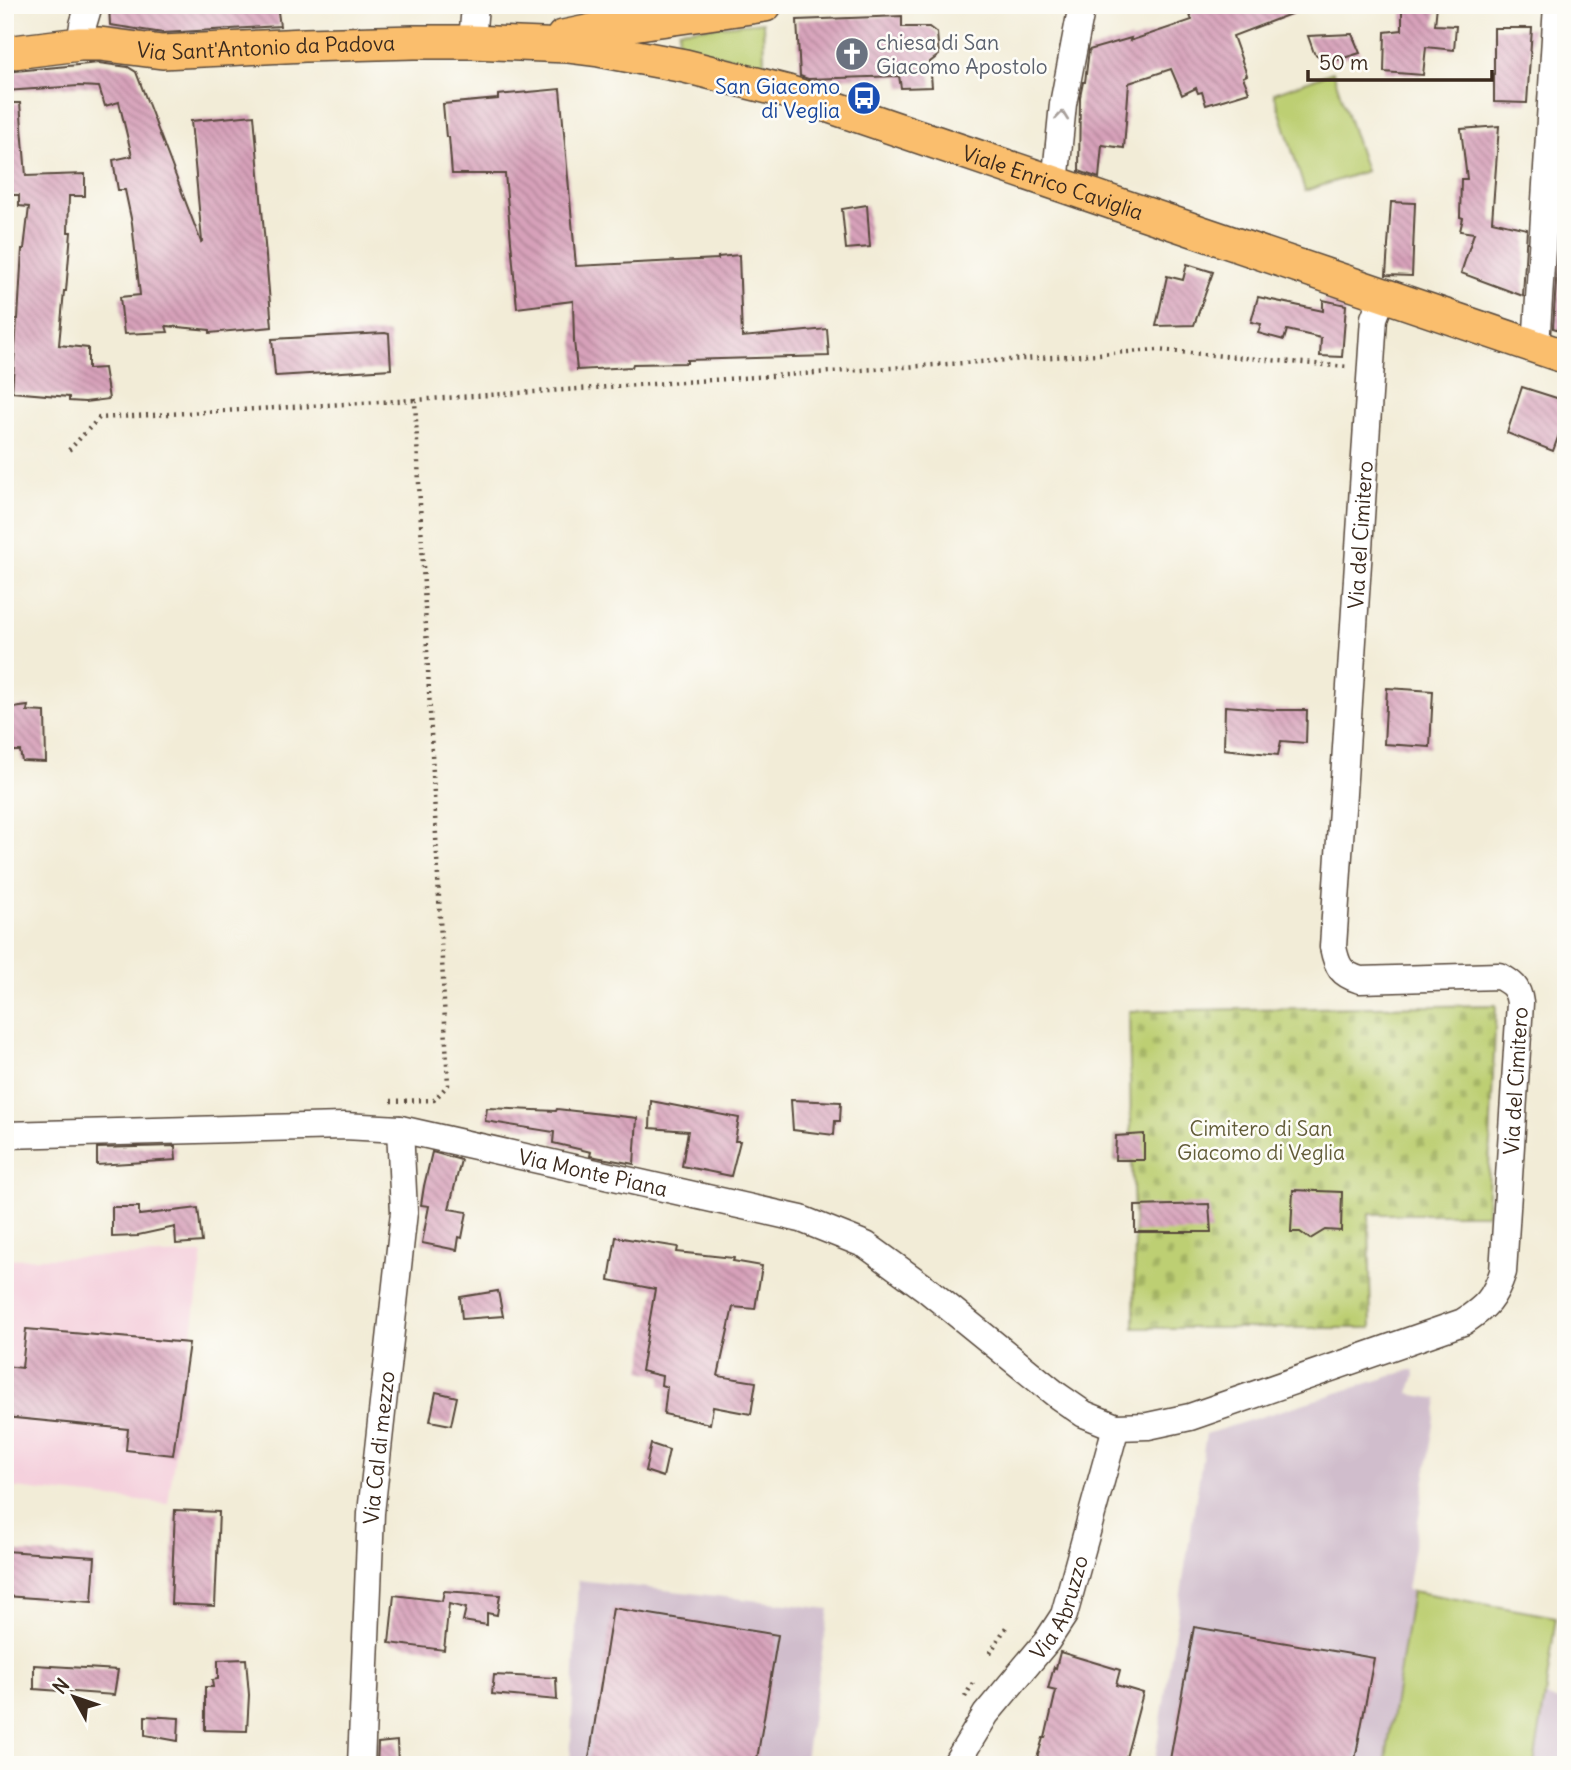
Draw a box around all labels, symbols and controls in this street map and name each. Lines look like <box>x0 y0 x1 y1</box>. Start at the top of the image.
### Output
street label: Via Sant'Antonio da Padova <box>135 29 395 66</box>
place label: chiesa di San Giacomo Apostolo <box>876 29 1047 80</box>
church icon: chiesa di San Giacomo Apostolo <box>833 35 871 73</box>
scale bar <box>1308 38 1492 82</box>
text: 50 m <box>1319 49 1368 76</box>
place label: San Giacomo di Veglia <box>715 73 840 124</box>
bus stop icon: San Giacomo di Veglia <box>845 79 883 117</box>
one-way arrow <box>1054 110 1069 121</box>
street label: Viale Enrico Caviglia <box>959 139 1147 226</box>
street label: Via del Cimitero <box>1342 460 1378 610</box>
street label: Via del Cimitero <box>1497 1006 1533 1156</box>
park label: Cimitero di San Giacomo di Veglia <box>1177 1115 1345 1166</box>
street label: Via Monte Piana <box>516 1142 670 1202</box>
street label: Via Cal di mezzo <box>357 1370 400 1525</box>
street label: Via Abruzzo <box>1024 1552 1093 1665</box>
north arrow <box>38 1662 108 1732</box>
text: N <box>48 1673 74 1699</box>

